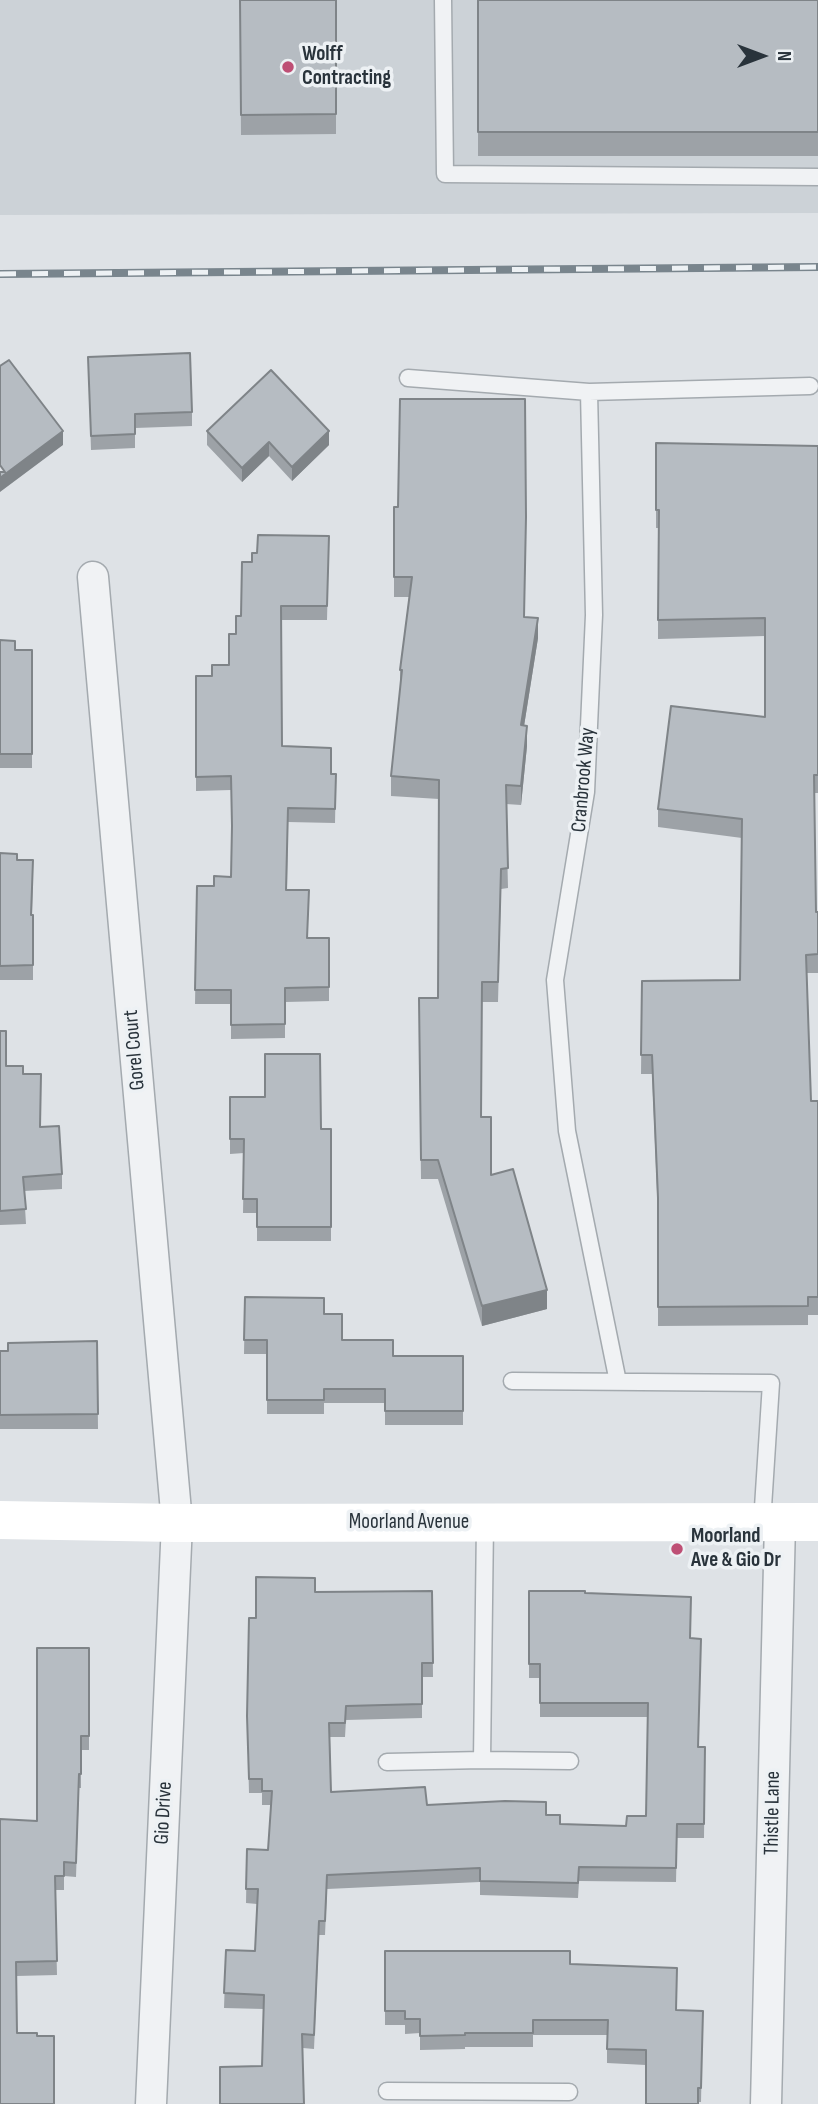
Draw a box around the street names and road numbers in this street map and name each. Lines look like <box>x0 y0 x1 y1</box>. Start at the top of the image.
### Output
street label: Cranbrook Way <box>567 726 601 834</box>
street label: Gorel Court <box>119 1009 151 1091</box>
street label: Moorland Avenue <box>349 1510 469 1536</box>
street label: Thistle Lane <box>760 1771 786 1855</box>
street label: Gio Drive <box>150 1781 178 1845</box>

